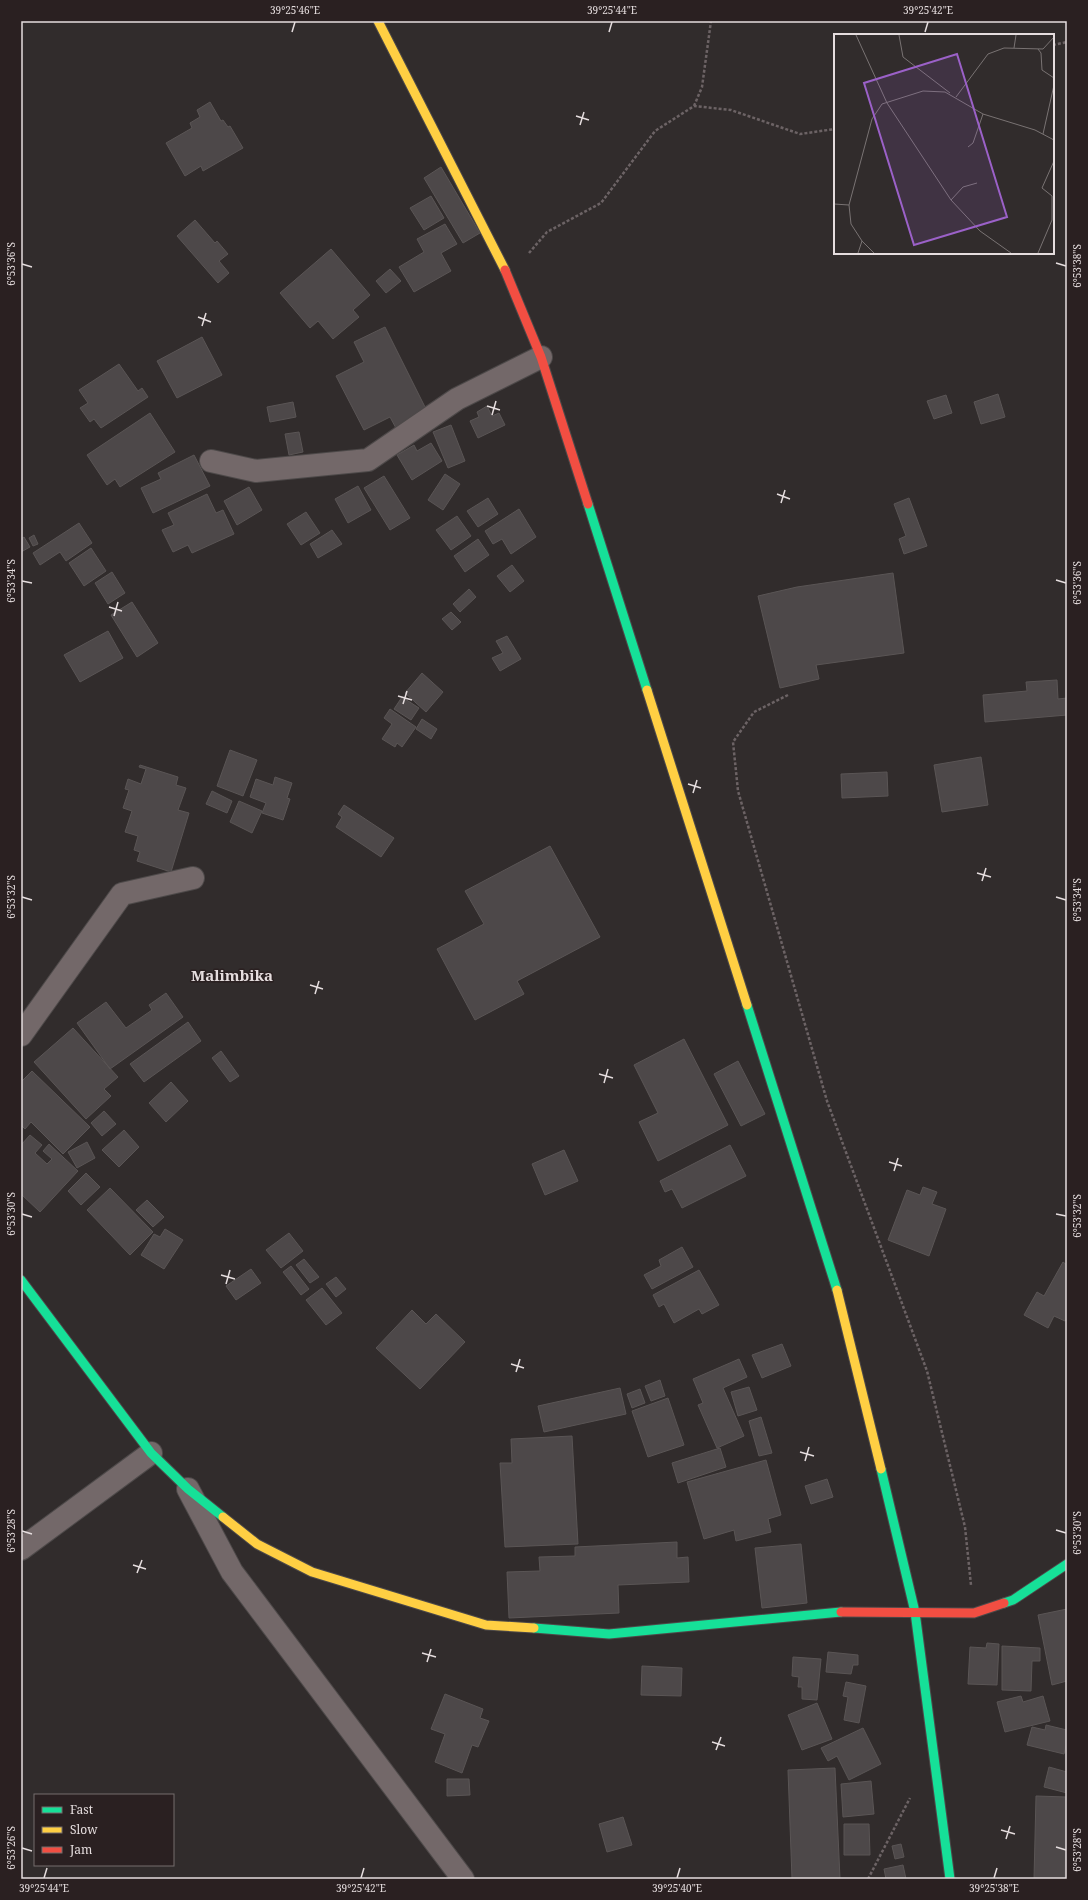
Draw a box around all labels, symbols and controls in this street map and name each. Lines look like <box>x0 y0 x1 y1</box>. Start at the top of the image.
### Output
text: 39°25'46"E <box>270 3 320 17</box>
text: 39°25'44"E <box>587 3 637 17</box>
text: 39°25'42"E <box>903 3 953 17</box>
inset map <box>834 34 1054 254</box>
text: 6°53'36"S <box>4 242 18 286</box>
text: 6°53'38"S <box>1070 244 1084 288</box>
text: 6°53'34"S <box>4 559 18 603</box>
text: 6°53'36"S <box>1070 561 1084 605</box>
text: 6°53'32"S <box>4 875 18 919</box>
text: 6°53'34"S <box>1070 878 1084 922</box>
district label: Malimbika <box>191 965 273 985</box>
text: 6°53'30"S <box>4 1192 18 1236</box>
text: 6°53'32"S <box>1070 1194 1084 1238</box>
text: 6°53'28"S <box>4 1509 18 1553</box>
text: 6°53'30"S <box>1070 1511 1084 1555</box>
legend <box>34 1794 174 1866</box>
text: Fast <box>70 1801 93 1818</box>
text: Slow <box>70 1821 98 1838</box>
text: 6°53'26"S <box>4 1826 18 1870</box>
text: 6°53'28"S <box>1070 1828 1084 1872</box>
text: Jam <box>69 1841 92 1858</box>
text: 39°25'44"E <box>19 1881 69 1895</box>
text: 39°25'42"E <box>336 1881 386 1895</box>
text: 39°25'40"E <box>652 1881 702 1895</box>
text: 39°25'38"E <box>969 1881 1019 1895</box>

